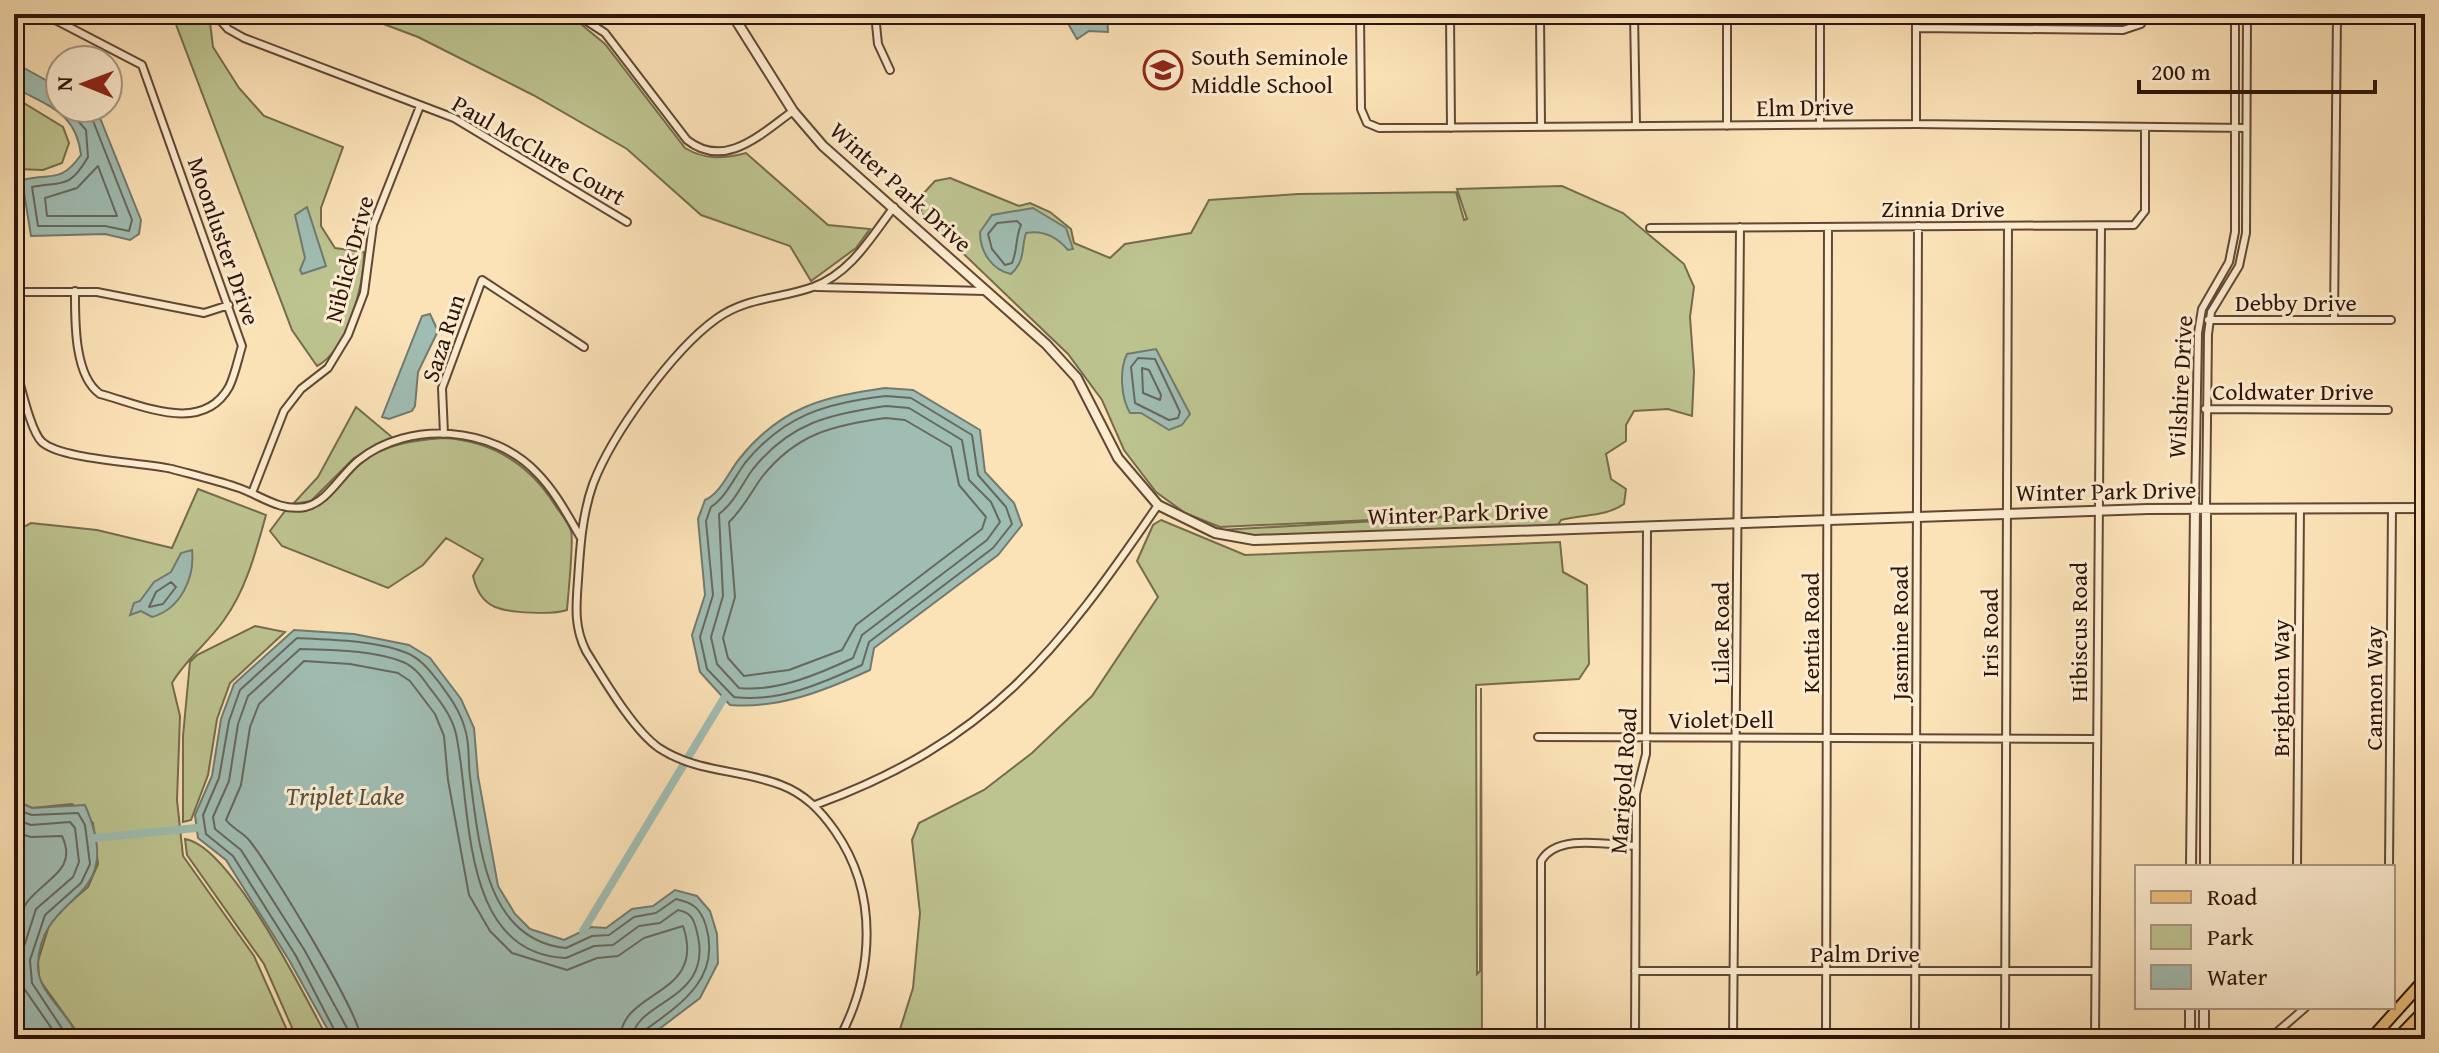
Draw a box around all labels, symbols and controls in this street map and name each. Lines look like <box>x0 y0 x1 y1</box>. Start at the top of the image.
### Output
place label: South Seminole Middle School <box>1191 39 1348 102</box>
north arrow <box>44 44 124 124</box>
scale bar <box>2139 44 2375 94</box>
school or university icon: South Seminole Middle School <box>1142 49 1184 91</box>
text: 200 m <box>2151 54 2211 89</box>
text: N <box>48 76 80 91</box>
street label: Paul McClure Court <box>446 86 633 214</box>
street label: Elm Drive <box>1756 89 1854 125</box>
street label: Winter Park Drive <box>822 113 980 261</box>
street label: Moonluster Drive <box>179 152 269 330</box>
street label: Zinnia Drive <box>1881 191 2005 226</box>
street label: Niblick Drive <box>315 192 383 326</box>
street label: Debby Drive <box>2235 285 2357 320</box>
street label: Saza Run <box>412 289 474 386</box>
street label: Wilshire Drive <box>2159 314 2201 460</box>
street label: Coldwater Drive <box>2212 374 2374 409</box>
street label: Winter Park Drive <box>2015 472 2197 510</box>
street label: Winter Park Drive <box>1367 492 1549 534</box>
street label: Hibiscus Road <box>2061 562 2096 702</box>
street label: Jasmine Road <box>1882 565 1917 704</box>
street label: Kentia Road <box>1793 572 1828 694</box>
street label: Lilac Road <box>1703 581 1738 684</box>
street label: Iris Road <box>1972 588 2007 678</box>
street label: Brighton Way <box>2263 619 2298 757</box>
street label: Cannon Way <box>2356 625 2391 751</box>
street label: Violet Dell <box>1668 702 1774 737</box>
street label: Marigold Road <box>1600 706 1646 855</box>
water label: Triplet Lake <box>286 776 405 815</box>
legend <box>2135 865 2395 1009</box>
text: Road <box>2207 879 2257 914</box>
text: Park <box>2207 919 2254 954</box>
street label: Palm Drive <box>1810 936 1920 971</box>
text: Water <box>2207 959 2268 994</box>

